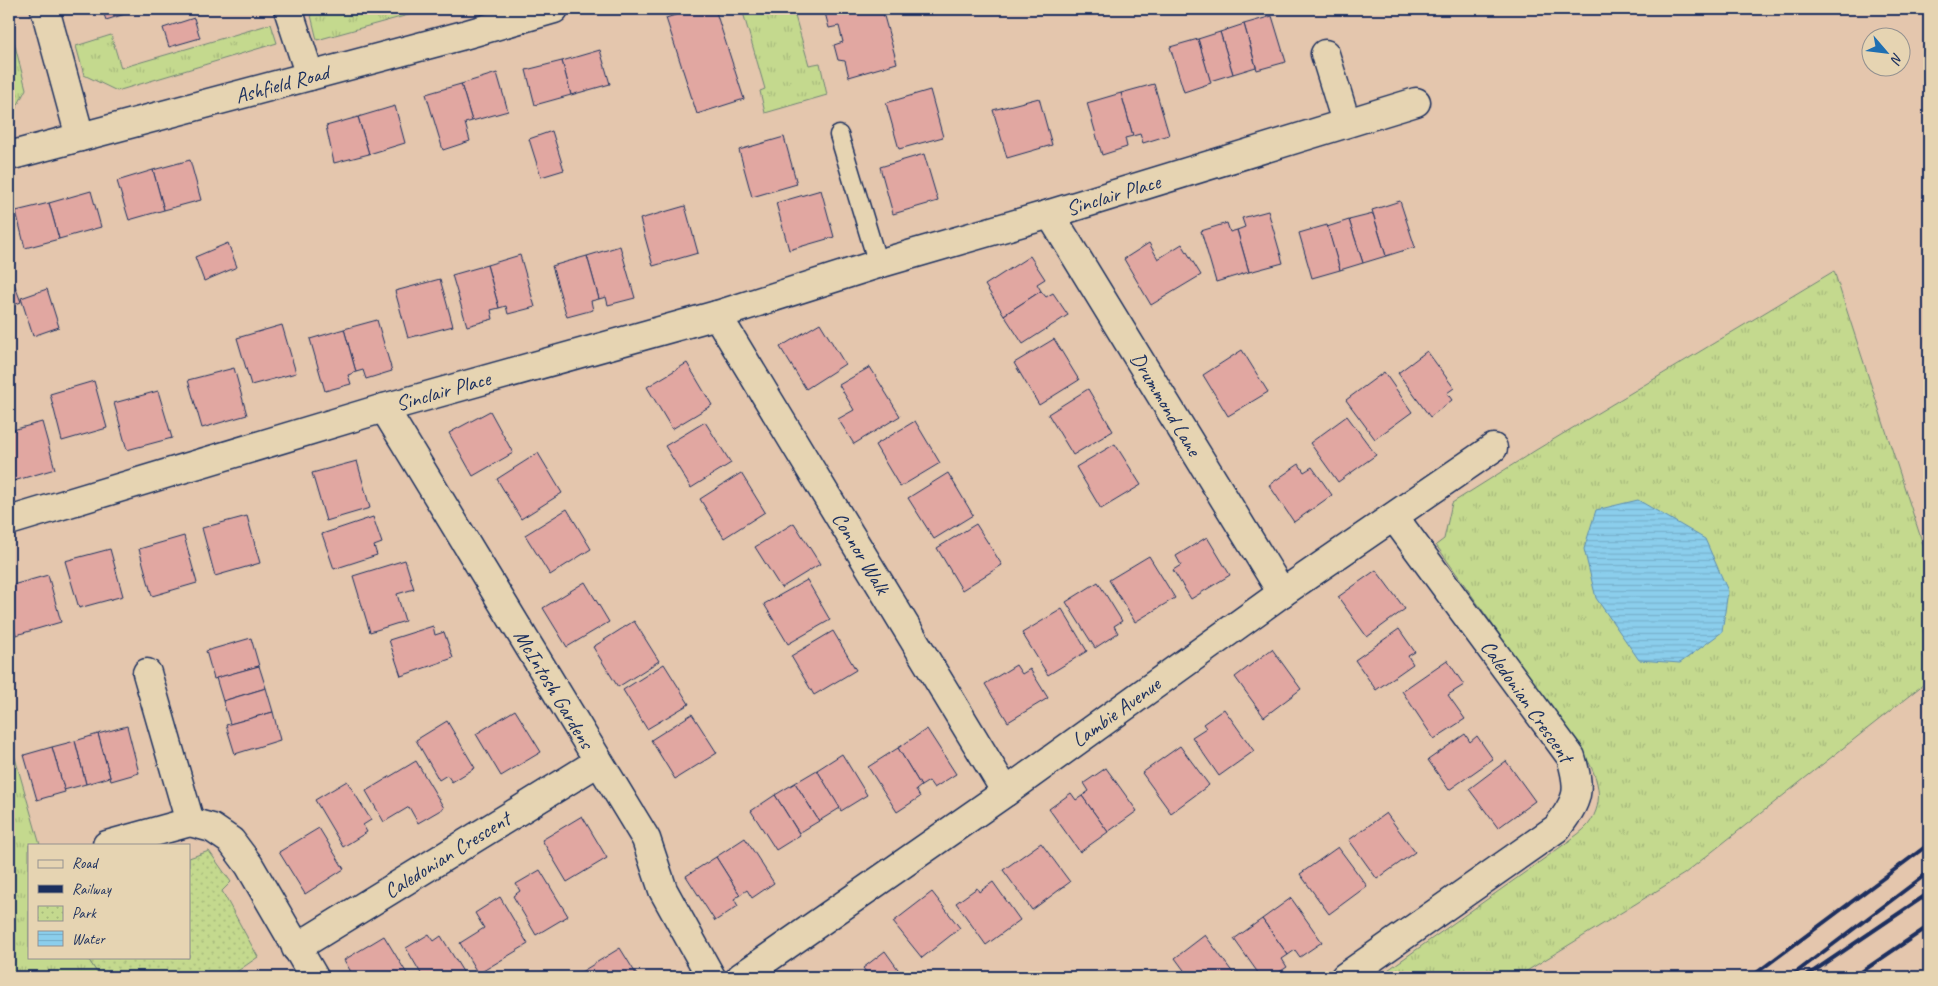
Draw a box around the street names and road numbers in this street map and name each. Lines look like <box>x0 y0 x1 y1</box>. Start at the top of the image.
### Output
street label: Ashfield Road <box>232 58 335 109</box>
street label: Sinclair Place <box>1063 168 1164 222</box>
street label: Drummond Lane <box>1125 347 1208 462</box>
street label: Sinclair Place <box>393 365 494 417</box>
street label: Connor Walk <box>826 507 896 600</box>
street label: McIntosh Gardens <box>508 625 601 755</box>
street label: Caledonian Crescent <box>1475 635 1581 770</box>
street label: Lambie Avenue <box>1067 670 1166 753</box>
street label: Caledonian Crescent <box>379 804 517 904</box>

